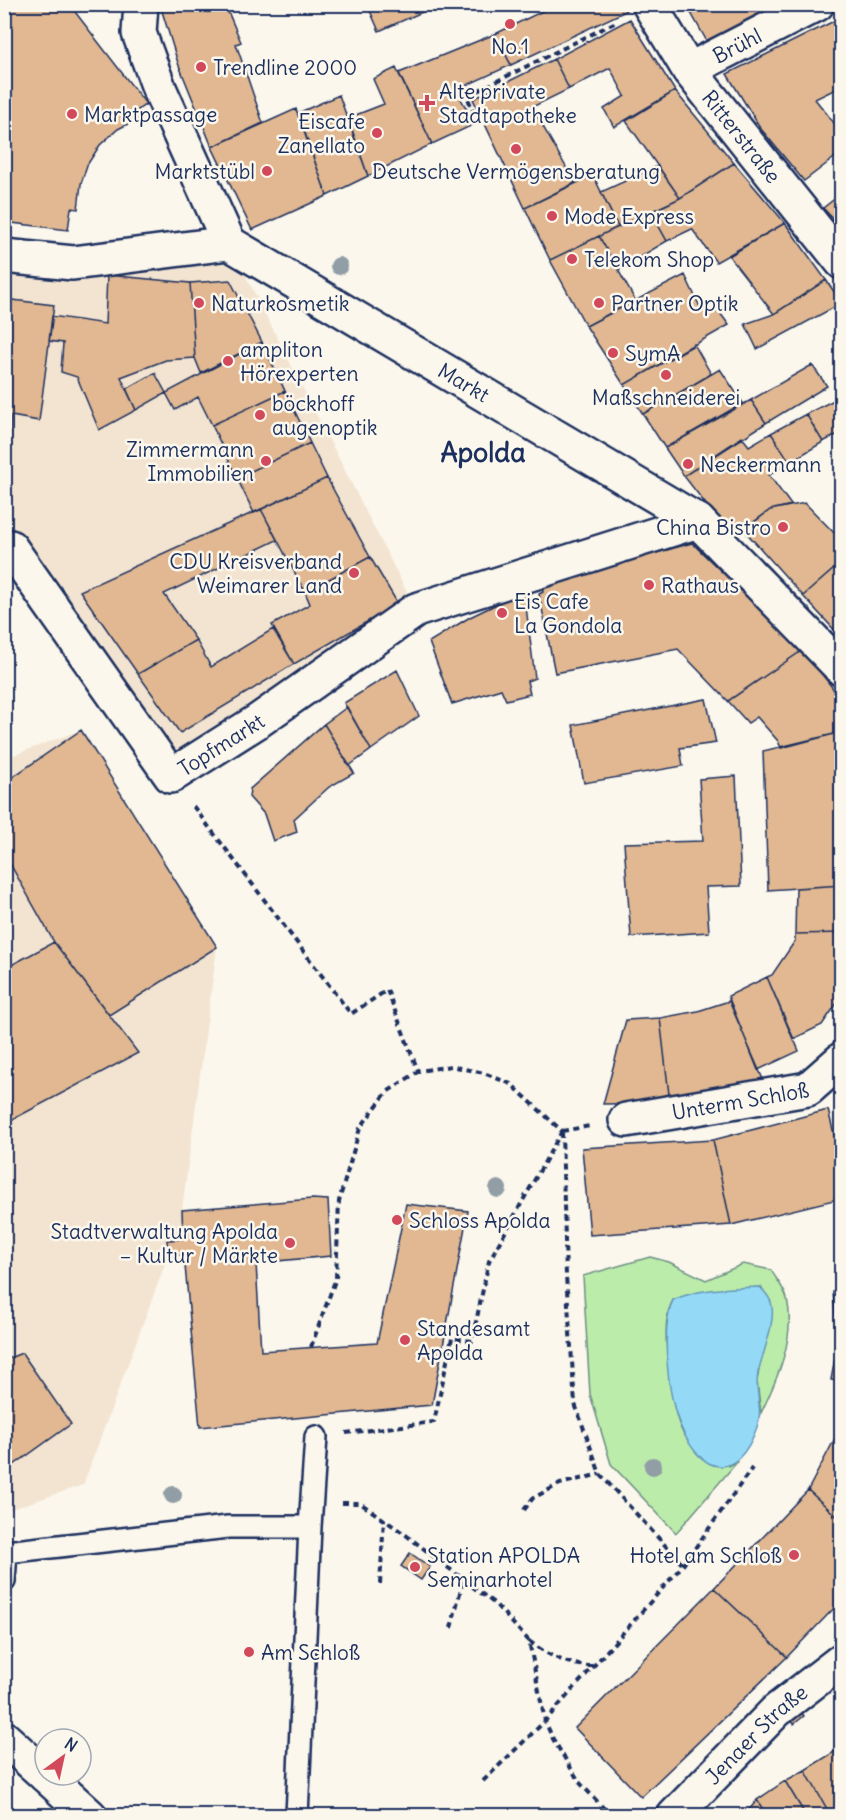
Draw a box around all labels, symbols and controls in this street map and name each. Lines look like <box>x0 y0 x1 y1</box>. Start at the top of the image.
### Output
marker: No.1 <box>503 17 517 31</box>
street label: Brühl <box>708 21 766 69</box>
place label: No.1 <box>491 33 529 60</box>
place label: Trendline 2000 <box>213 54 357 81</box>
marker: Trendline 2000 <box>194 60 208 74</box>
place label: Alte private Stadtapotheke <box>439 78 577 129</box>
street label: Ritterstraße <box>697 84 787 188</box>
marker: Alte private Stadtapotheke <box>420 96 434 110</box>
place label: Marktpassage <box>84 101 217 128</box>
marker: Marktpassage <box>65 107 79 121</box>
place label: Eiscafe Zanellato <box>278 108 365 159</box>
marker: Eiscafe Zanellato <box>370 126 384 140</box>
marker: Deutsche Vermögensberatung <box>509 142 523 156</box>
place label: Marktstübl <box>155 158 255 185</box>
place label: Deutsche Vermögensberatung <box>372 158 660 185</box>
marker: Marktstübl <box>260 164 274 178</box>
place label: Mode Express <box>564 203 694 230</box>
marker: Mode Express <box>545 209 559 223</box>
place label: Telekom Shop <box>584 246 714 273</box>
marker: Telekom Shop <box>565 252 579 266</box>
place label: Naturkosmetik <box>211 290 349 317</box>
place label: Partner Optik <box>611 290 738 317</box>
marker: Naturkosmetik <box>192 296 206 310</box>
marker: Partner Optik <box>592 296 606 310</box>
place label: ampliton Hörexperten <box>240 336 359 387</box>
place label: SymA <box>625 340 681 367</box>
marker: SymA <box>606 346 620 360</box>
marker: ampliton Hörexperten <box>221 354 235 368</box>
street label: Markt <box>433 357 494 408</box>
marker: Maßschneiderei <box>659 368 673 382</box>
place label: Maßschneiderei <box>592 384 740 411</box>
place label: böckhoff augenoptik <box>272 390 377 441</box>
marker: böckhoff augenoptik <box>253 408 267 422</box>
district label: Apolda <box>440 435 526 469</box>
place label: Zimmermann Immobilien <box>126 436 254 487</box>
place label: Neckermann <box>700 451 822 478</box>
marker: Zimmermann Immobilien <box>259 454 273 468</box>
marker: Neckermann <box>681 457 695 471</box>
place label: China Bistro <box>656 514 771 541</box>
marker: China Bistro <box>776 520 790 534</box>
place label: CDU Kreisverband Weimarer Land <box>169 548 342 599</box>
marker: CDU Kreisverband Weimarer Land <box>347 566 361 580</box>
place label: Rathaus <box>661 572 739 599</box>
marker: Rathaus <box>642 578 656 592</box>
place label: Eis Cafe La Gondola <box>514 588 622 639</box>
marker: Eis Cafe La Gondola <box>495 606 509 620</box>
street label: Topfmarkt <box>173 707 269 782</box>
street label: Unterm Schloß <box>670 1076 811 1125</box>
place label: Schloss Apolda <box>409 1207 550 1234</box>
marker: Schloss Apolda <box>390 1213 404 1227</box>
place label: Stadtverwaltung Apolda – Kultur / Märkte <box>50 1218 278 1269</box>
marker: Stadtverwaltung Apolda – Kultur / Märkte <box>283 1236 297 1250</box>
place label: Standesamt Apolda <box>417 1315 530 1366</box>
marker: Standesamt Apolda <box>398 1333 412 1347</box>
place label: Station APOLDA Seminarhotel <box>427 1542 580 1593</box>
place label: Hotel am Schloß <box>630 1542 782 1569</box>
marker: Hotel am Schloß <box>787 1548 801 1562</box>
marker: Station APOLDA Seminarhotel <box>408 1560 422 1574</box>
place label: Am Schloß <box>261 1639 360 1666</box>
marker: Am Schloß <box>242 1645 256 1659</box>
street label: Jenaer Straße <box>699 1678 813 1790</box>
north arrow <box>33 1727 93 1787</box>
text: N <box>61 1733 81 1756</box>

